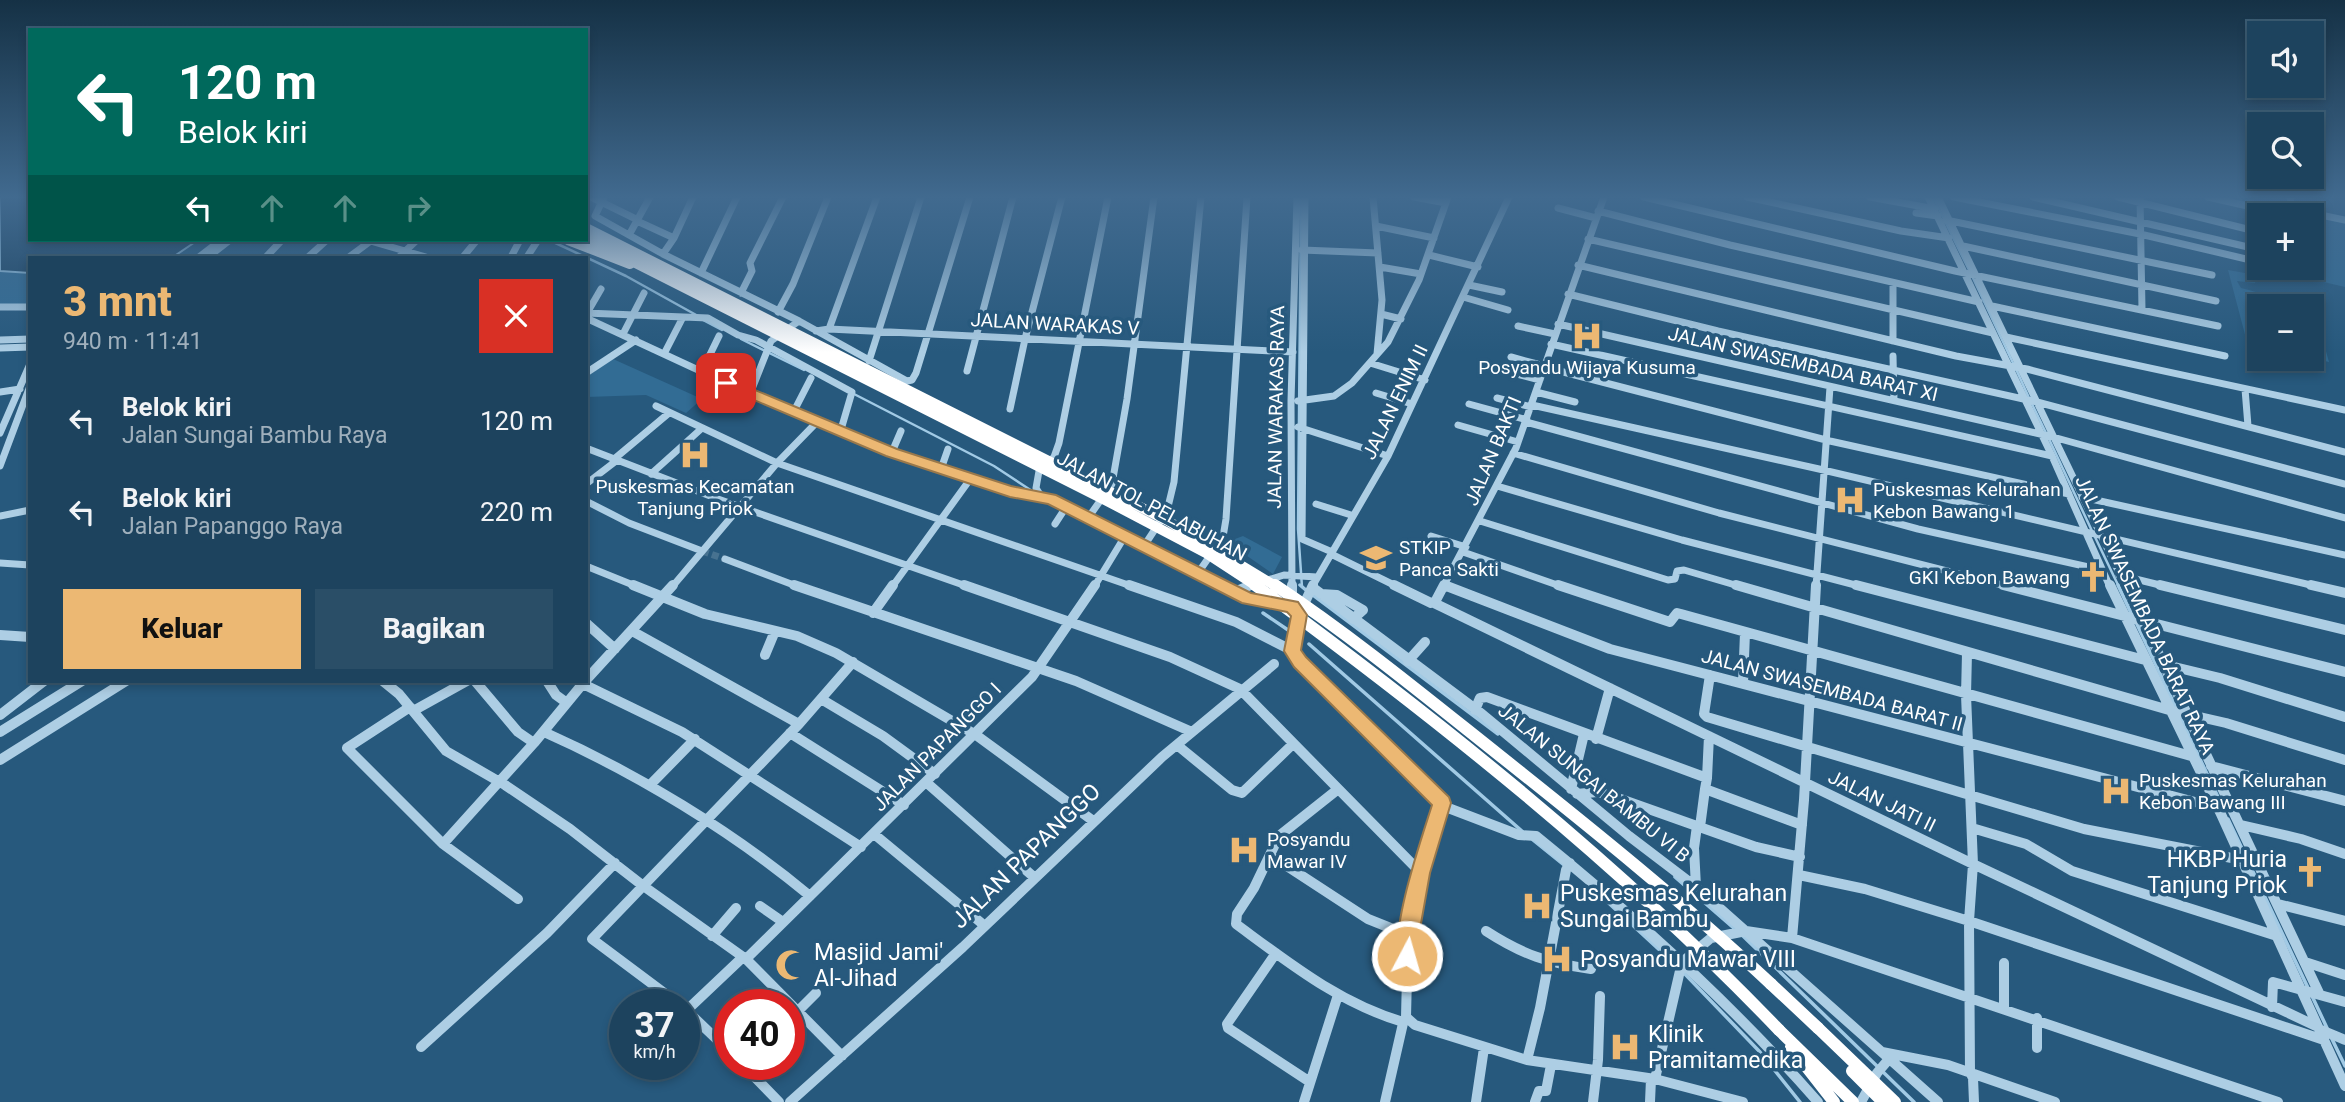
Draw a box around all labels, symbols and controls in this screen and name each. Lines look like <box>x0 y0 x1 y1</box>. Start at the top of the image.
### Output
map controls <box>2247 21 2324 371</box>
button: sound <box>2247 21 2324 98</box>
text: 120 m <box>178 54 317 111</box>
icon: left <box>63 56 154 147</box>
button: search <box>2247 112 2324 189</box>
text: Belok kiri <box>178 113 308 151</box>
icon: left <box>180 189 218 227</box>
icon: ahead <box>253 189 291 227</box>
icon: ahead <box>326 189 364 227</box>
icon: right <box>399 189 437 227</box>
button: + <box>2247 203 2324 280</box>
text: 3 mnt <box>63 277 172 326</box>
button: close <box>479 279 553 353</box>
button: − <box>2247 294 2324 371</box>
street label: JALAN WARAKAS RAYA <box>1263 305 1289 509</box>
street label: JALAN WARAKAS V <box>970 308 1140 340</box>
hospital icon: Posyandu Wijaya Kusuma <box>1570 319 1604 353</box>
street label: JALAN SWASEMBADA BARAT XI <box>1666 322 1940 406</box>
text: 940 m · 11:41 <box>63 328 202 355</box>
street label: JALAN ENIM II <box>1357 341 1433 463</box>
pin <box>696 353 756 413</box>
place label: Posyandu Wijaya Kusuma <box>1478 356 1696 379</box>
icon: arrive <box>707 364 745 402</box>
text: Belok kiri <box>122 392 232 422</box>
street label: JALAN BAKTI <box>1460 393 1526 509</box>
icon: left <box>63 402 101 440</box>
text: 120 m <box>480 406 553 436</box>
text: Jalan Sungai Bambu Raya <box>122 422 388 449</box>
hospital icon: Puskesmas Kecamatan Tanjung Priok <box>678 438 712 472</box>
street label: JALAN TOL PELABUHAN <box>1053 446 1251 566</box>
street label: JALAN SWASEMBADA BARAT RAYA <box>2070 472 2220 759</box>
place label: Puskesmas Kecamatan Tanjung Priok <box>595 475 795 520</box>
place label: Puskesmas Kelurahan Kebon Bawang 1 <box>1873 478 2061 523</box>
text: Belok kiri <box>122 483 232 513</box>
hospital icon: Puskesmas Kelurahan Kebon Bawang 1 <box>1833 483 1867 517</box>
icon: left <box>63 493 101 531</box>
text: 220 m <box>480 497 553 527</box>
text: Jalan Papanggo Raya <box>122 513 343 540</box>
place label: STKIP Panca Sakti <box>1399 536 1499 581</box>
school or university icon: STKIP Panca Sakti <box>1359 541 1393 575</box>
church icon: GKI Kebon Bawang <box>2076 560 2110 594</box>
place label: GKI Kebon Bawang <box>1909 566 2070 589</box>
button: Keluar <box>63 589 301 669</box>
button: Bagikan <box>315 589 553 669</box>
street label: JALAN SWASEMBADA BARAT II <box>1699 644 1965 736</box>
street label: JALAN PAPANGGO I <box>868 678 1006 816</box>
street label: JALAN SUNGAI BAMBU VI B <box>1494 699 1694 867</box>
street label: JALAN JATI II <box>1824 765 1940 837</box>
place label: Puskesmas Kelurahan Kebon Bawang III <box>2139 769 2327 814</box>
hospital icon: Puskesmas Kelurahan Kebon Bawang III <box>2099 774 2133 808</box>
street label: JALAN PAPANGGO <box>946 778 1106 934</box>
place label: Posyandu Mawar IV <box>1267 828 1350 873</box>
hospital icon: Posyandu Mawar IV <box>1227 833 1261 867</box>
place label: HKBP Huria Tanjung Priok <box>2147 846 2287 899</box>
church icon: HKBP Huria Tanjung Priok <box>2293 855 2327 889</box>
place label: Puskesmas Kelurahan Sungai Bambu <box>1560 880 1787 933</box>
hospital icon: Puskesmas Kelurahan Sungai Bambu <box>1520 889 1554 923</box>
position arrow <box>1370 919 1444 993</box>
place label: Masjid Jami' Al-Jihad <box>814 939 943 992</box>
hospital icon: Posyandu Mawar VIII <box>1540 942 1574 976</box>
place label: Posyandu Mawar VIII <box>1580 946 1796 973</box>
mosque icon: Masjid Jami' Al-Jihad <box>774 948 808 982</box>
speed limit sign: 40 <box>714 989 805 1080</box>
text: 37 <box>634 1005 675 1046</box>
place label: Klinik Pramitamedika <box>1648 1021 1803 1074</box>
hospital icon: Klinik Pramitamedika <box>1608 1030 1642 1064</box>
text: km/h <box>633 1041 676 1062</box>

